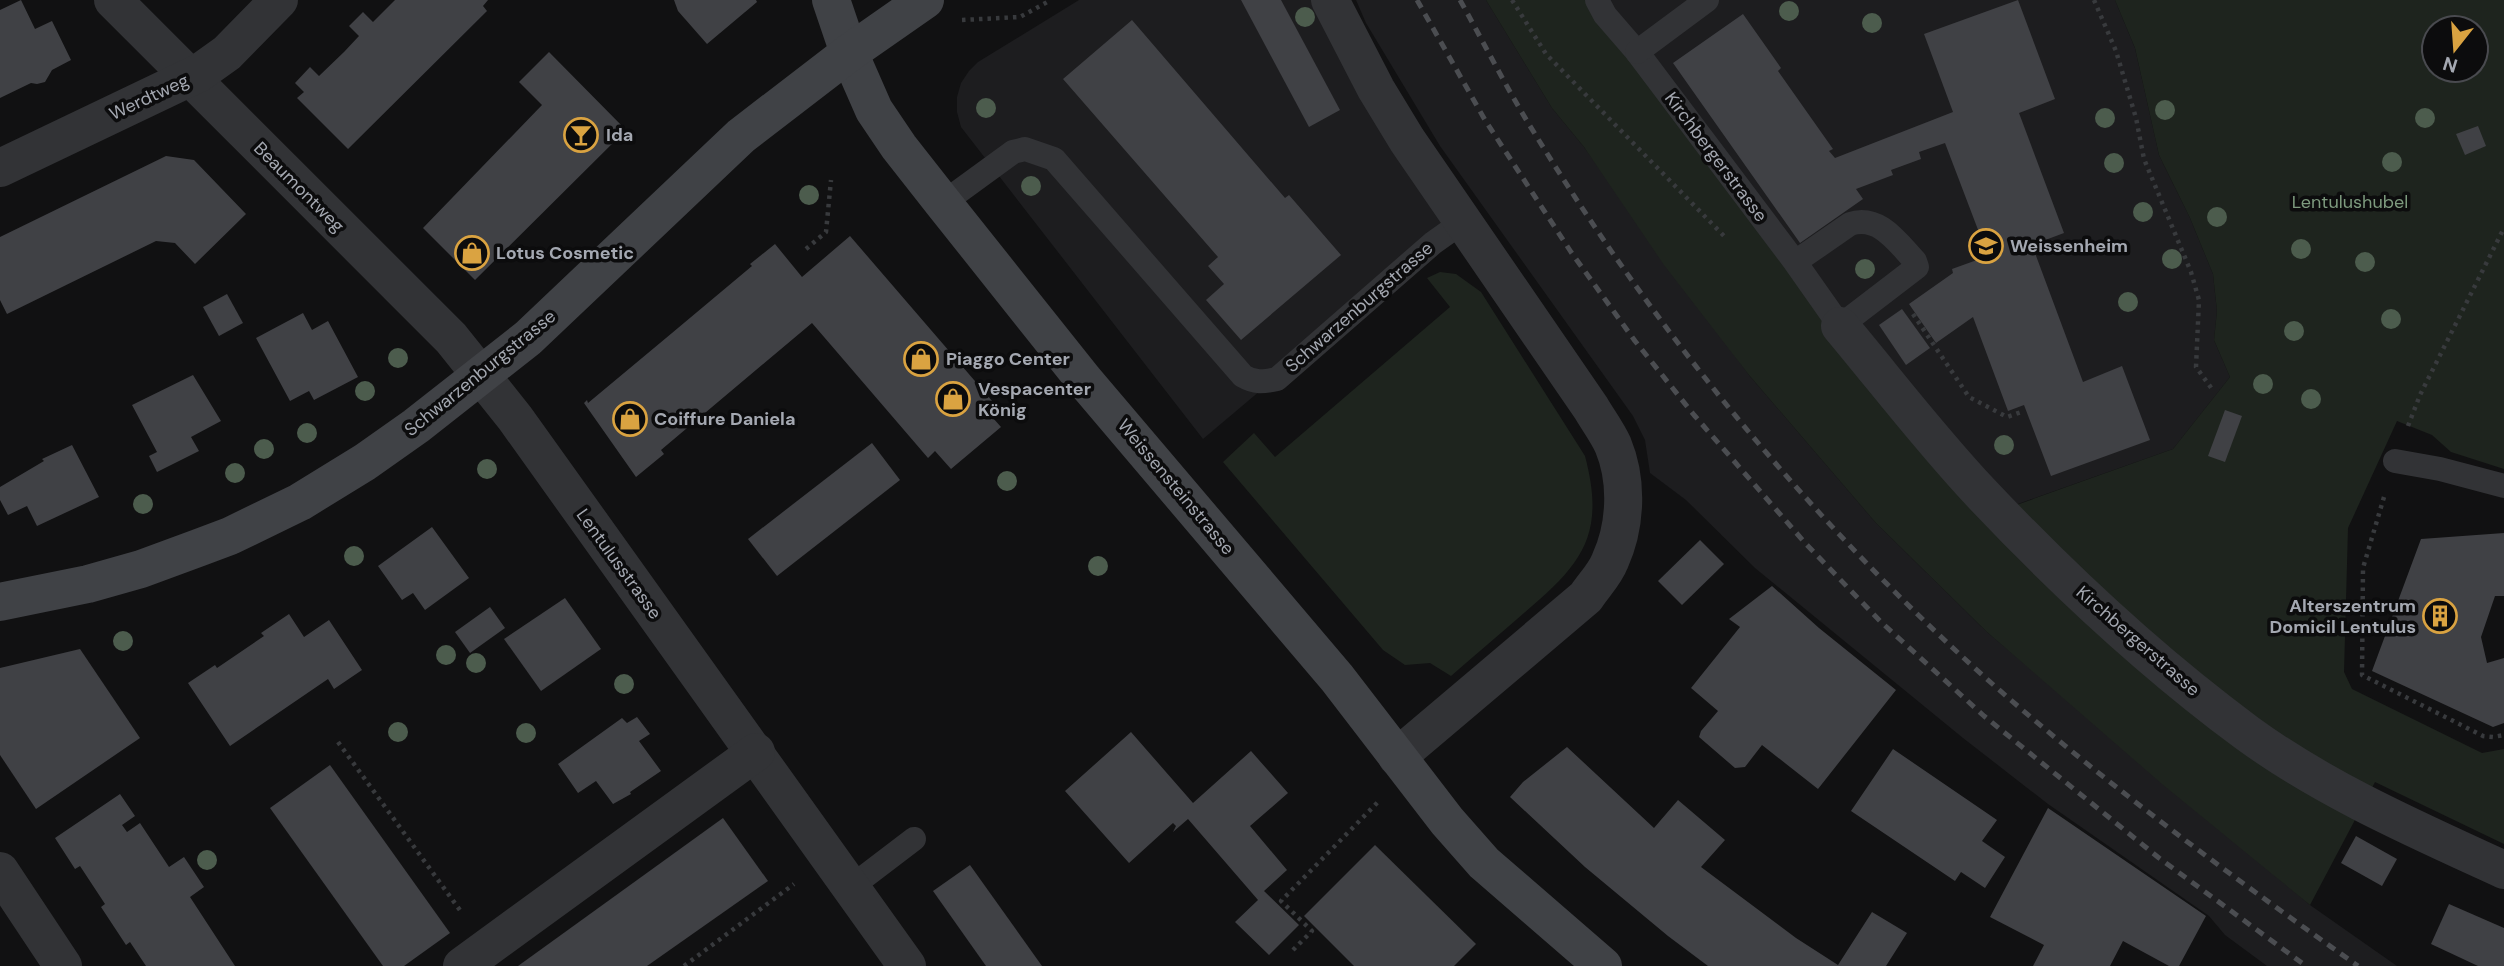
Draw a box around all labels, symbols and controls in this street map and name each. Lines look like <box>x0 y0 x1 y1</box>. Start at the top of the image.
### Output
north arrow <box>2420 14 2490 84</box>
text: N <box>2440 51 2460 79</box>
street label: Werdtweg <box>105 68 193 126</box>
street label: Kirchbergerstrasse <box>1659 87 1773 227</box>
bar icon: Ida <box>562 116 600 154</box>
place label: Ida <box>606 123 633 147</box>
street label: Beaumontweg <box>248 136 350 238</box>
park label: Lentulushubel <box>2292 190 2408 214</box>
school or university icon: Weissenheim <box>1967 227 2005 265</box>
shop icon: Lotus Cosmetic <box>453 234 491 272</box>
place label: Weissenheim <box>2010 234 2128 258</box>
street label: Schwarzenburgstrasse <box>1280 236 1438 378</box>
place label: Lotus Cosmetic <box>496 241 634 265</box>
street label: Schwarzenburgstrasse <box>399 304 561 442</box>
shop icon: Piaggo Center <box>902 340 940 378</box>
place label: Piaggo Center <box>946 347 1070 371</box>
place label: Vespacenter König <box>978 377 1091 422</box>
shop icon: Vespacenter König <box>934 380 972 418</box>
shop icon: Coiffure Daniela <box>611 400 649 438</box>
place label: Coiffure Daniela <box>654 407 795 431</box>
street label: Weissensteinstrasse <box>1112 414 1240 560</box>
street label: Lentulusstrasse <box>571 504 667 624</box>
street label: Kirchbergerstrasse <box>2071 581 2205 701</box>
place label: Alterszentrum Domicil Lentulus <box>2270 594 2416 639</box>
building icon: Alterszentrum Domicil Lentulus <box>2421 597 2459 635</box>

